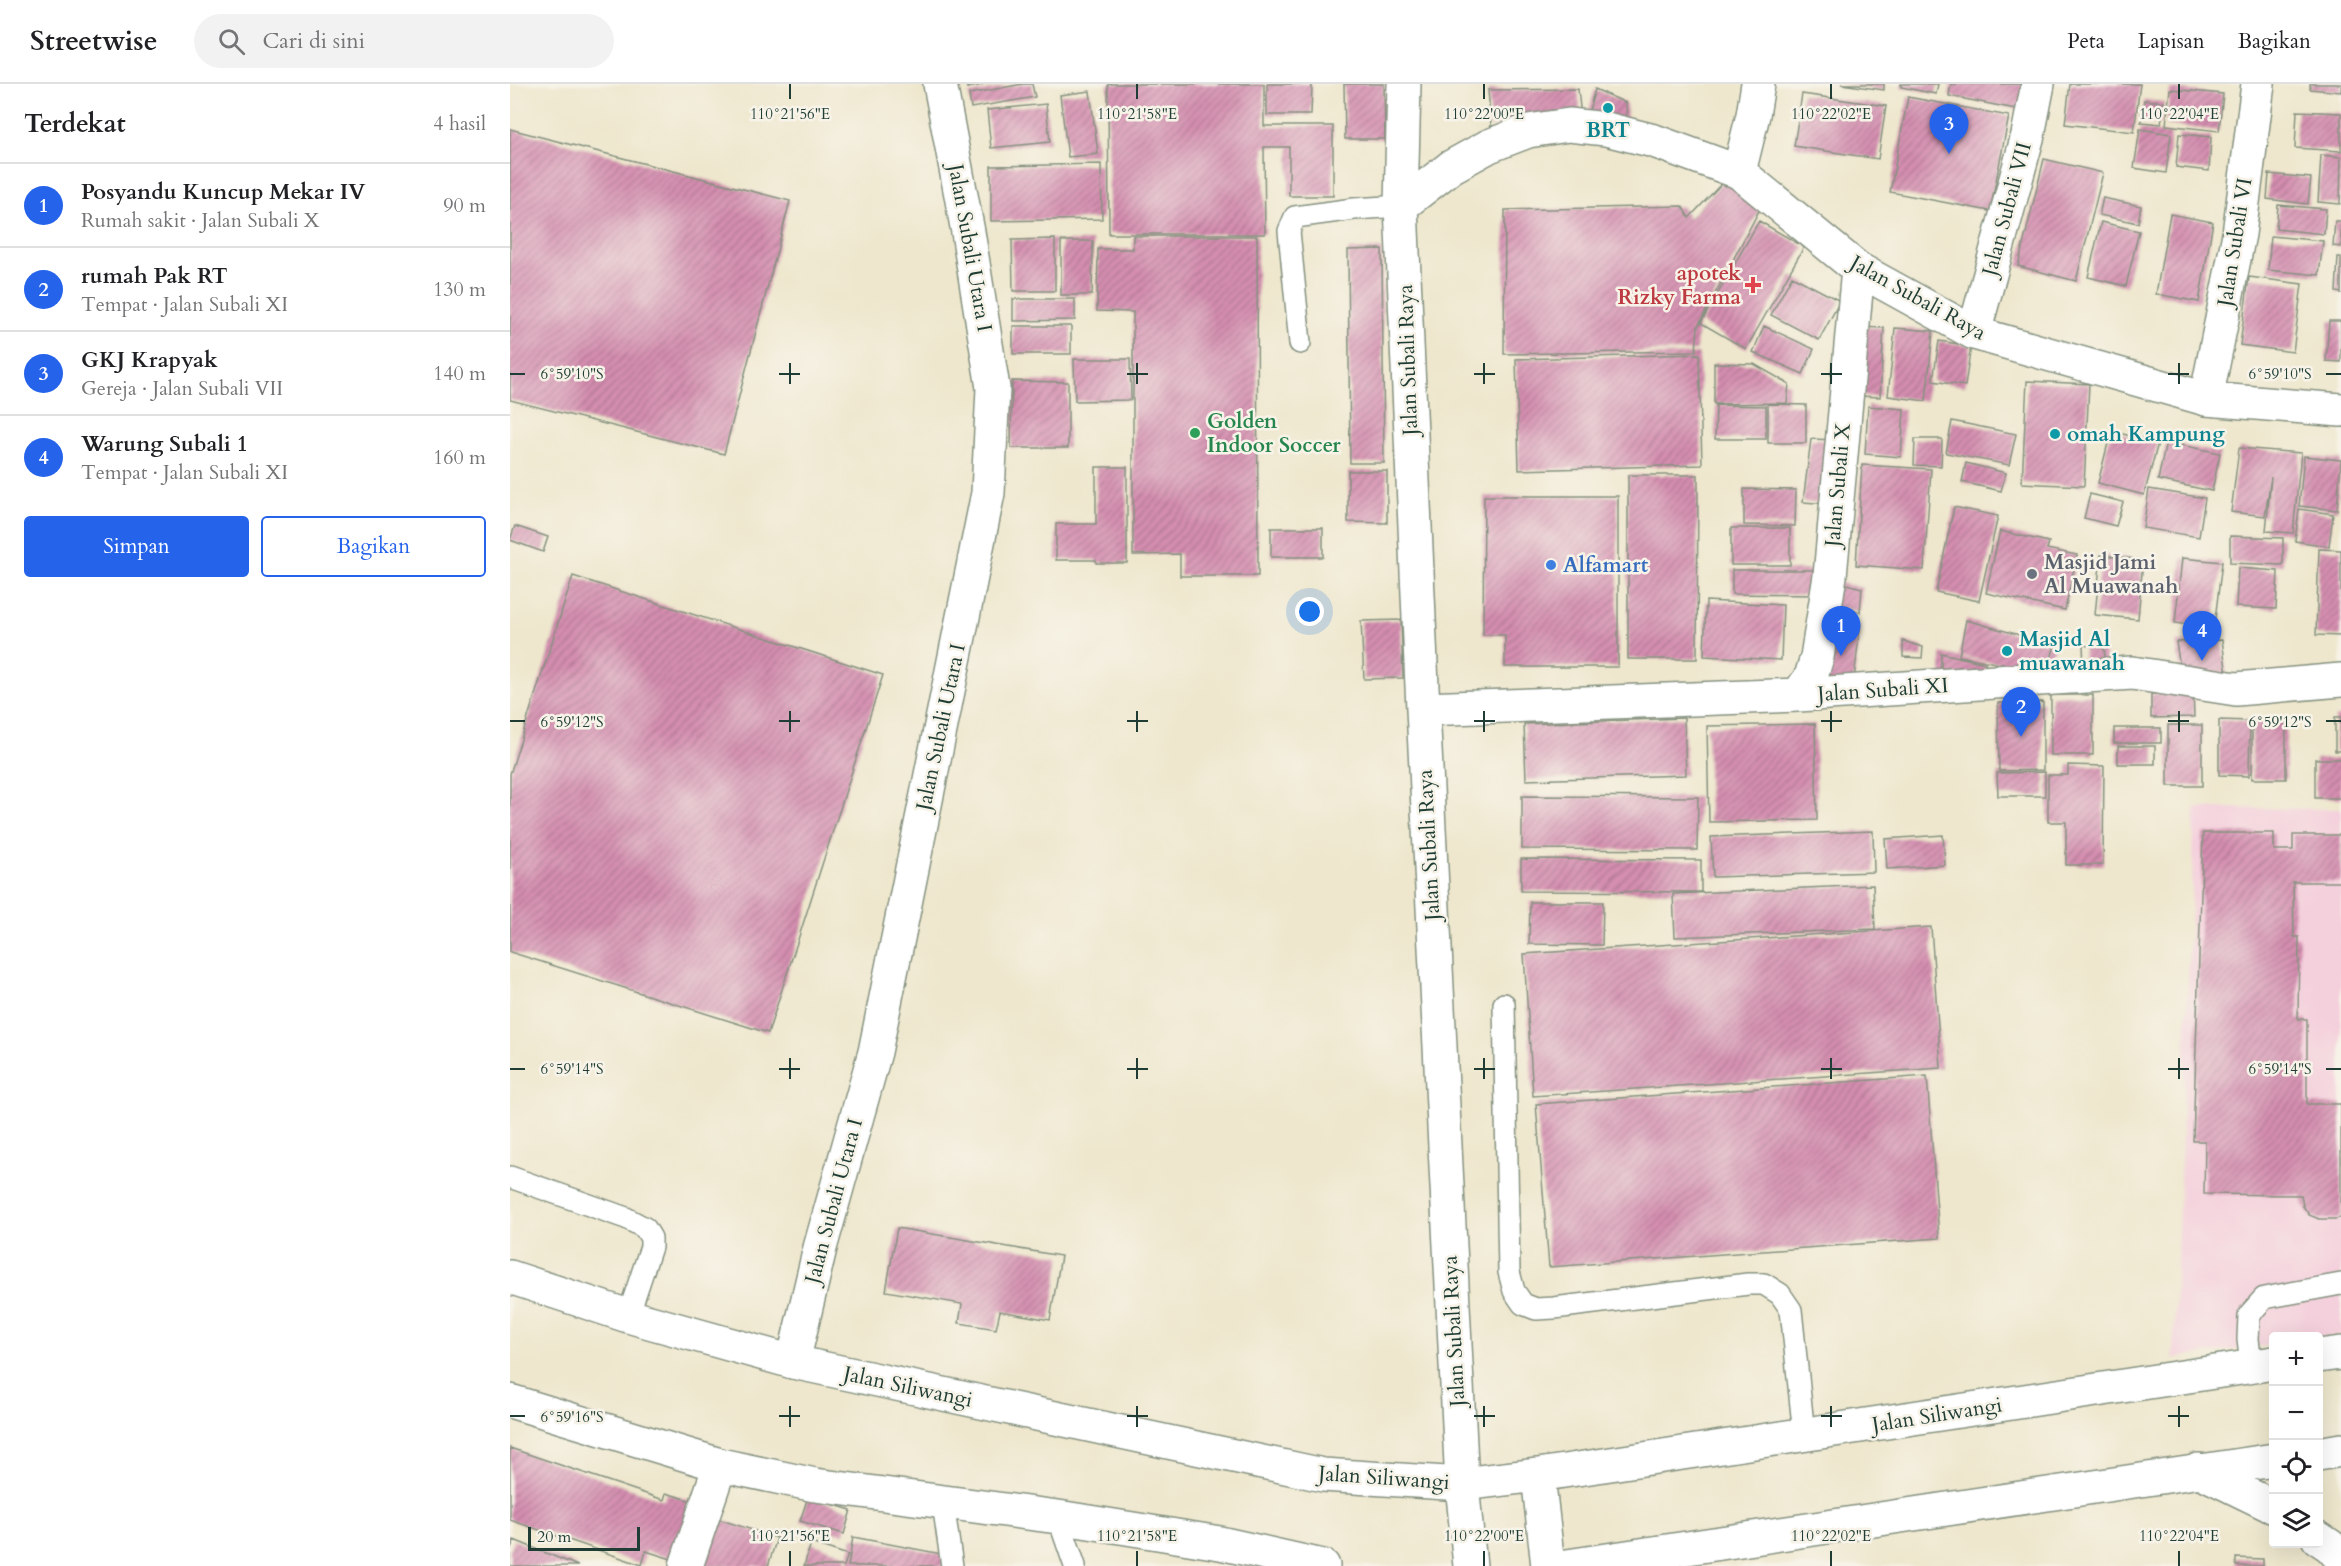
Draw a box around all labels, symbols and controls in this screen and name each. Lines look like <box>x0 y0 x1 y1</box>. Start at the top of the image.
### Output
search box <box>194 14 614 68</box>
text: Streetwise <box>30 22 158 60</box>
icon: search <box>215 25 248 58</box>
text: Cari di sini <box>263 26 365 56</box>
text: Peta <box>2067 27 2105 56</box>
text: Lapisan <box>2138 27 2205 56</box>
text: Bagikan <box>2238 27 2311 56</box>
marker: BRT <box>1601 101 1615 115</box>
text: 110°21'56"E <box>750 104 830 124</box>
text: 110°21'58"E <box>1097 104 1177 124</box>
text: 110°22'00"E <box>1444 104 1524 124</box>
text: 110°22'02"E <box>1791 104 1871 124</box>
pin: 3 <box>1930 104 1968 154</box>
text: 110°22'04"E <box>2139 104 2219 124</box>
text: Terdekat <box>24 106 126 141</box>
text: 4 hasil <box>433 110 486 137</box>
place label: BRT <box>1586 116 1630 145</box>
street label: Jalan Subali VII <box>1974 139 2039 282</box>
street label: Jalan Subali Utara I <box>940 159 999 334</box>
street label: Jalan Subali VI <box>2210 176 2259 311</box>
text: Posyandu Kuncup Mekar IV <box>81 177 365 207</box>
text: 1 <box>38 192 49 219</box>
text: 90 m <box>443 192 486 219</box>
text: Rumah sakit · Jalan Subali X <box>81 207 320 234</box>
street label: Jalan Subali Raya <box>1842 247 1991 347</box>
place label: apotek Rizky Farma <box>1618 259 1742 312</box>
text: rumah Pak RT <box>81 261 228 291</box>
text: 2 <box>38 276 49 303</box>
text: 130 m <box>433 276 486 303</box>
marker: apotek Rizky Farma <box>1746 278 1760 292</box>
street label: Jalan Subali Raya <box>1391 284 1425 439</box>
text: Tempat · Jalan Subali XI <box>81 291 288 318</box>
text: GKJ Krapyak <box>81 345 218 375</box>
text: 3 <box>38 360 49 387</box>
text: 140 m <box>433 360 486 387</box>
text: 6°59'10"S <box>540 364 604 384</box>
text: 6°59'10"S <box>2248 364 2312 384</box>
text: Gereja · Jalan Subali VII <box>81 375 283 402</box>
place label: Golden Indoor Soccer <box>1207 407 1341 460</box>
place label: omah Kampung <box>2067 420 2225 449</box>
street label: Jalan Subali X <box>1818 422 1858 551</box>
marker: Golden Indoor Soccer <box>1188 426 1202 440</box>
marker: omah Kampung <box>2048 427 2062 441</box>
text: Warung Subali 1 <box>81 429 248 459</box>
text: 4 <box>38 444 49 471</box>
text: 160 m <box>433 444 486 471</box>
text: Tempat · Jalan Subali XI <box>81 459 288 486</box>
button: Simpan <box>24 516 249 577</box>
button: Bagikan <box>261 516 486 577</box>
place label: Masjid Jami Al Muawanah <box>2044 548 2178 601</box>
place label: Alfamart <box>1563 551 1649 580</box>
marker: Alfamart <box>1544 558 1558 572</box>
marker: Masjid Jami Al Muawanah <box>2025 567 2039 581</box>
your location <box>1295 597 1324 626</box>
pin: 1 <box>1822 606 1860 656</box>
pin: 4 <box>2182 612 2222 661</box>
place label: Masjid Al muawanah <box>2019 625 2125 678</box>
street label: Jalan Subali Utara I <box>909 641 973 816</box>
marker: Masjid Al muawanah <box>2000 644 2014 658</box>
street label: Jalan Subali XI <box>1814 671 1949 709</box>
pin: 2 <box>2002 688 2040 737</box>
text: 6°59'12"S <box>540 712 604 732</box>
text: 6°59'12"S <box>2248 712 2312 732</box>
street label: Jalan Subali Raya <box>1411 769 1448 924</box>
text: 6°59'14"S <box>540 1059 604 1079</box>
text: 6°59'14"S <box>2248 1059 2312 1079</box>
street label: Jalan Subali Utara I <box>797 1115 870 1290</box>
street label: Jalan Subali Raya <box>1436 1255 1473 1410</box>
map controls <box>2269 1332 2323 1548</box>
button: + <box>2269 1332 2323 1386</box>
street label: Jalan Siliwangi <box>838 1359 975 1415</box>
button: − <box>2269 1386 2323 1440</box>
street label: Jalan Siliwangi <box>1867 1390 2004 1440</box>
text: 6°59'16"S <box>540 1407 604 1427</box>
button: locate <box>2269 1440 2323 1494</box>
street label: Jalan Siliwangi <box>1314 1459 1451 1497</box>
button: layers <box>2269 1494 2323 1548</box>
scale bar <box>528 1524 640 1552</box>
text: 20 m <box>537 1526 571 1548</box>
text: 110°21'56"E <box>750 1526 830 1546</box>
text: 110°21'58"E <box>1097 1526 1177 1546</box>
text: 110°22'00"E <box>1444 1526 1524 1546</box>
text: 110°22'02"E <box>1791 1526 1871 1546</box>
text: 110°22'04"E <box>2139 1526 2219 1546</box>

